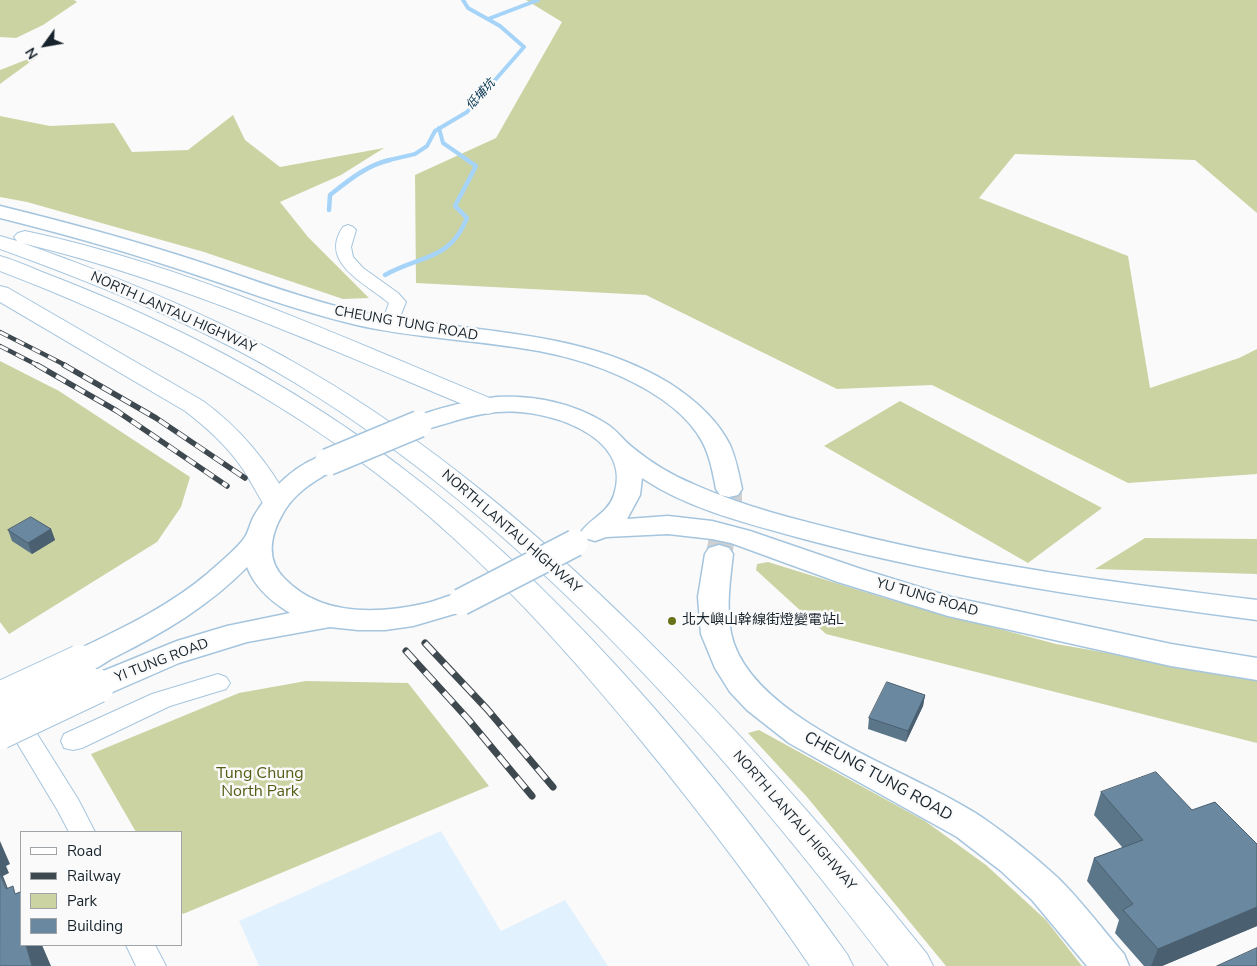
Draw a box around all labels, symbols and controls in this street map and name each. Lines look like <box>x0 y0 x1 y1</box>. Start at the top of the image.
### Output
north arrow <box>20 20 70 70</box>
text: N <box>21 44 43 63</box>
water label: 低埔坑 <box>464 77 498 113</box>
street label: NORTH LANTAU HIGHWAY <box>88 269 258 357</box>
street label: CHEUNG TUNG ROAD <box>333 303 479 345</box>
street label: NORTH LANTAU HIGHWAY <box>438 467 584 597</box>
street label: YU TUNG ROAD <box>874 575 980 621</box>
place label: 北大嶼山幹線街燈變電站L <box>682 613 844 629</box>
marker: 北大嶼山幹線街燈變電站L <box>666 615 678 627</box>
street label: YI TUNG ROAD <box>113 635 211 687</box>
street label: CHEUNG TUNG ROAD <box>801 728 955 826</box>
street label: NORTH LANTAU HIGHWAY <box>729 748 859 894</box>
park label: Tung Chung North Park <box>216 764 304 802</box>
legend <box>20 831 182 946</box>
text: Road <box>67 841 102 861</box>
text: Railway <box>67 866 121 886</box>
text: Park <box>67 891 97 911</box>
text: Building <box>67 916 123 936</box>

